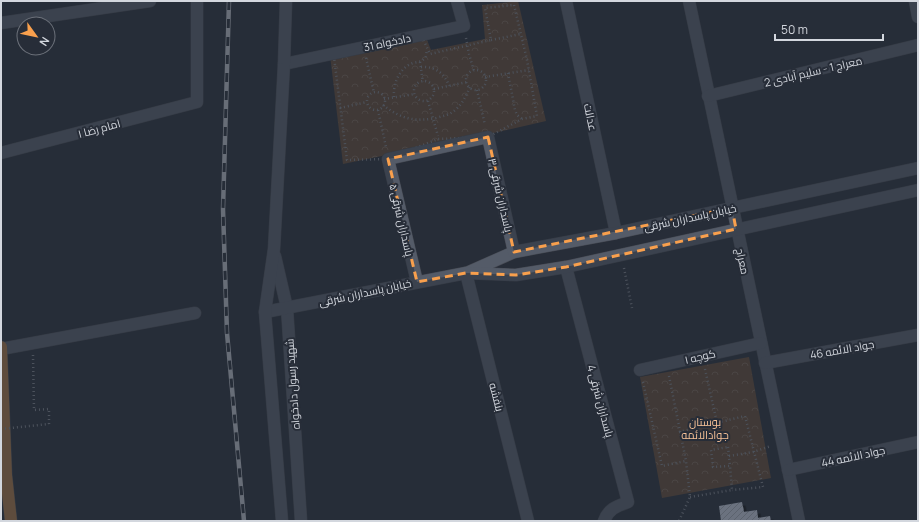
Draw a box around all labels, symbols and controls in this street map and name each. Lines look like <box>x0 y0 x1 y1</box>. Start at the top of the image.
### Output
north arrow <box>16 16 56 56</box>
scale bar <box>775 16 883 42</box>
text: 50 m <box>781 21 808 38</box>
street label: دادخواه 31 <box>362 30 412 54</box>
text: N <box>36 34 53 49</box>
street label: معراج 1 - سلیم آبادی 2 <box>763 52 864 91</box>
street label: عدالت <box>581 102 601 132</box>
street label: امام رضا ۱ <box>76 115 122 142</box>
street label: پاسداران شرقی ۳ <box>485 156 517 234</box>
street label: پاسداران شرقی ۵ <box>386 182 418 258</box>
street label: خیابان پاسداران شرقی <box>642 200 738 234</box>
street label: معراج <box>732 246 753 276</box>
street label: خیابان پاسداران شرقی <box>317 275 413 309</box>
street label: جواد الائمه 46 <box>809 336 875 362</box>
street label: شهید رسول دادخواه <box>281 338 303 430</box>
street label: کوچه ۱ <box>683 345 717 367</box>
street label: پاسداران شرقی 4 <box>584 363 618 439</box>
street label: بنفشه <box>486 381 508 413</box>
park label: بوستان جوادالائمه <box>681 414 729 442</box>
street label: جواد الائمه 44 <box>820 442 886 470</box>

